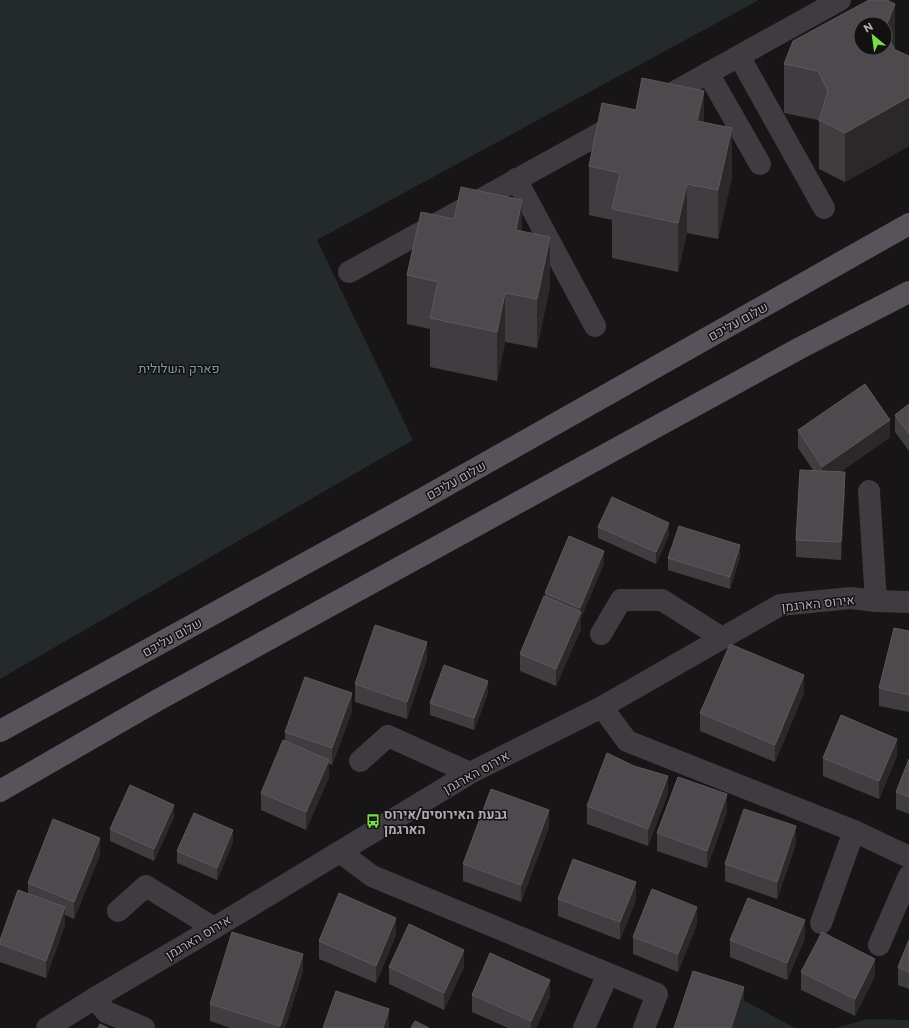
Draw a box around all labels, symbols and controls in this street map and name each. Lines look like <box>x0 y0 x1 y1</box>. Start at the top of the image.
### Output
north arrow <box>853 16 893 56</box>
text: N <box>861 19 875 36</box>
street label: שלום עליכם <box>705 298 771 344</box>
park label: פארק השלולית <box>138 360 220 376</box>
street label: שלום עליכם <box>423 457 489 503</box>
street label: אירוס הארגמן <box>781 591 855 615</box>
street label: שלום עליכם <box>139 614 205 660</box>
street label: אירוס הארגמן <box>440 747 512 797</box>
place label: גבעת האירוסים/אירוס הארגמן <box>384 806 508 837</box>
bus stop icon: גבעת האירוסים/אירוס הארגמן <box>365 813 381 829</box>
street label: אירוס הארגמן <box>162 911 234 963</box>

